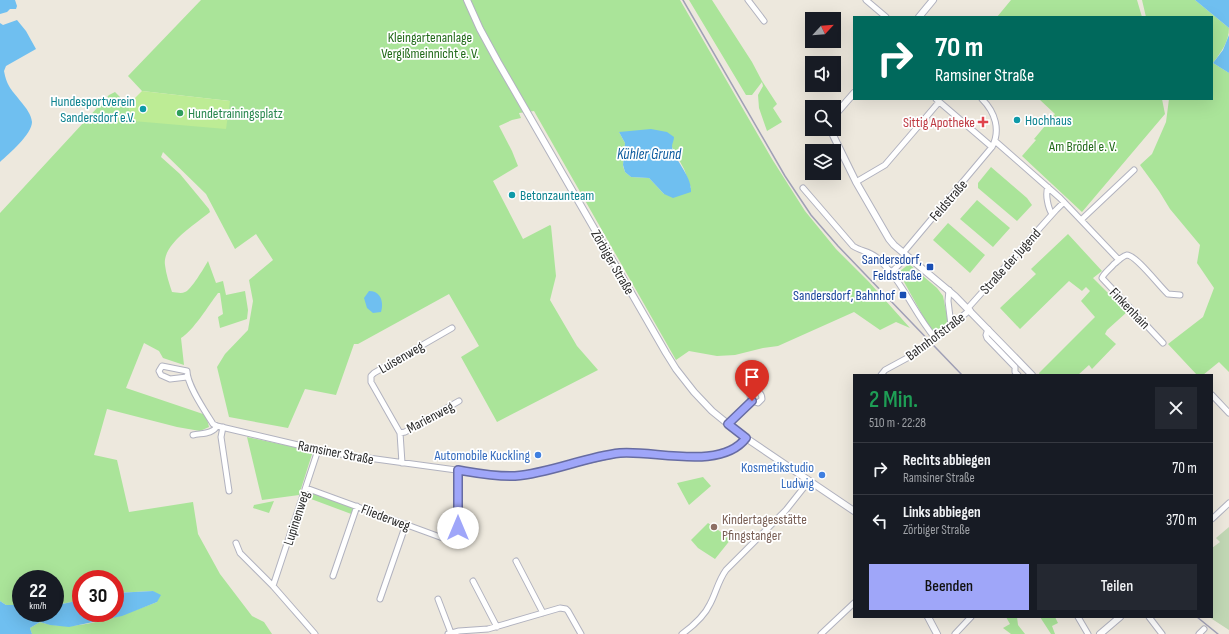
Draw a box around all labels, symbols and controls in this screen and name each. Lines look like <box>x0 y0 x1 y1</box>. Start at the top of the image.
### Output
north arrow <box>805 12 841 48</box>
map controls <box>805 12 841 180</box>
park label: Kleingartenanlage Vergißmeinnicht e. V. <box>381 29 479 62</box>
text: 70 m <box>935 31 983 64</box>
icon: right <box>869 32 921 84</box>
button: sound <box>805 56 841 92</box>
text: Ramsiner Straße <box>935 65 1034 86</box>
place label: Hundesportverein Sandersdorf e.V. <box>51 93 135 126</box>
button: search <box>805 100 841 136</box>
marker: Hundesportverein Sandersdorf e.V. <box>138 104 148 114</box>
place label: Hundetrainingsplatz <box>188 105 283 122</box>
marker: Hundetrainingsplatz <box>175 108 185 118</box>
place label: Hochhaus <box>1025 112 1072 129</box>
place label: Sittig Apotheke <box>903 114 975 131</box>
marker: Hochhaus <box>1012 115 1022 125</box>
marker: Sittig Apotheke <box>978 117 988 127</box>
park label: Am Brödel e. V. <box>1048 138 1117 155</box>
button: layers <box>805 144 841 180</box>
water label: Kühler Grund <box>617 145 682 164</box>
street label: Feldstraße <box>926 176 971 224</box>
place label: Betonzaunteam <box>520 187 594 204</box>
marker: Betonzaunteam <box>507 190 517 200</box>
street label: Straße der Jugend <box>976 225 1044 298</box>
street label: Zörbiger Straße <box>587 227 638 298</box>
place label: Sandersdorf, Feldstraße <box>862 251 922 284</box>
marker: Sandersdorf, Feldstraße <box>925 262 935 272</box>
street label: Finkenhain <box>1106 284 1153 333</box>
place label: Sandersdorf, Bahnhof <box>793 287 896 304</box>
marker: Sandersdorf, Bahnhof <box>898 290 908 300</box>
street label: Bahnhofstraße <box>902 309 968 364</box>
street label: Luisenweg <box>376 338 427 377</box>
pin <box>735 360 769 401</box>
icon: arrive <box>741 366 763 388</box>
text: 2 Min. <box>869 385 918 414</box>
button: close <box>1155 387 1197 429</box>
street label: Marienweg <box>404 398 457 437</box>
text: 510 m · 22:28 <box>869 415 926 431</box>
street label: Ramsiner Straße <box>296 437 375 468</box>
place label: Automobile Kuckling <box>433 447 530 464</box>
marker: Automobile Kuckling <box>533 450 543 460</box>
text: Rechts abbiegen <box>903 451 991 470</box>
icon: right <box>869 458 891 480</box>
place label: Kosmetikstudio Ludwig <box>741 459 814 492</box>
text: 70 m <box>1172 459 1197 478</box>
marker: Kosmetikstudio Ludwig <box>817 470 827 480</box>
text: Ramsiner Straße <box>903 470 975 486</box>
street label: Lupinenweg <box>280 488 313 547</box>
street label: Fliederweg <box>359 500 413 535</box>
text: Links abbiegen <box>903 503 981 522</box>
position arrow <box>437 507 479 549</box>
icon: left <box>869 510 891 532</box>
place label: Kindertagesstätte Pfingstanger <box>722 511 807 544</box>
text: 370 m <box>1166 511 1197 530</box>
marker: Kindertagesstätte Pfingstanger <box>709 522 719 532</box>
text: Zörbiger Straße <box>903 522 970 538</box>
button: Beenden <box>869 564 1029 610</box>
button: Teilen <box>1037 564 1197 610</box>
speed limit sign: 30 <box>72 570 124 622</box>
text: 22 <box>29 579 47 603</box>
text: km/h <box>29 600 47 612</box>

